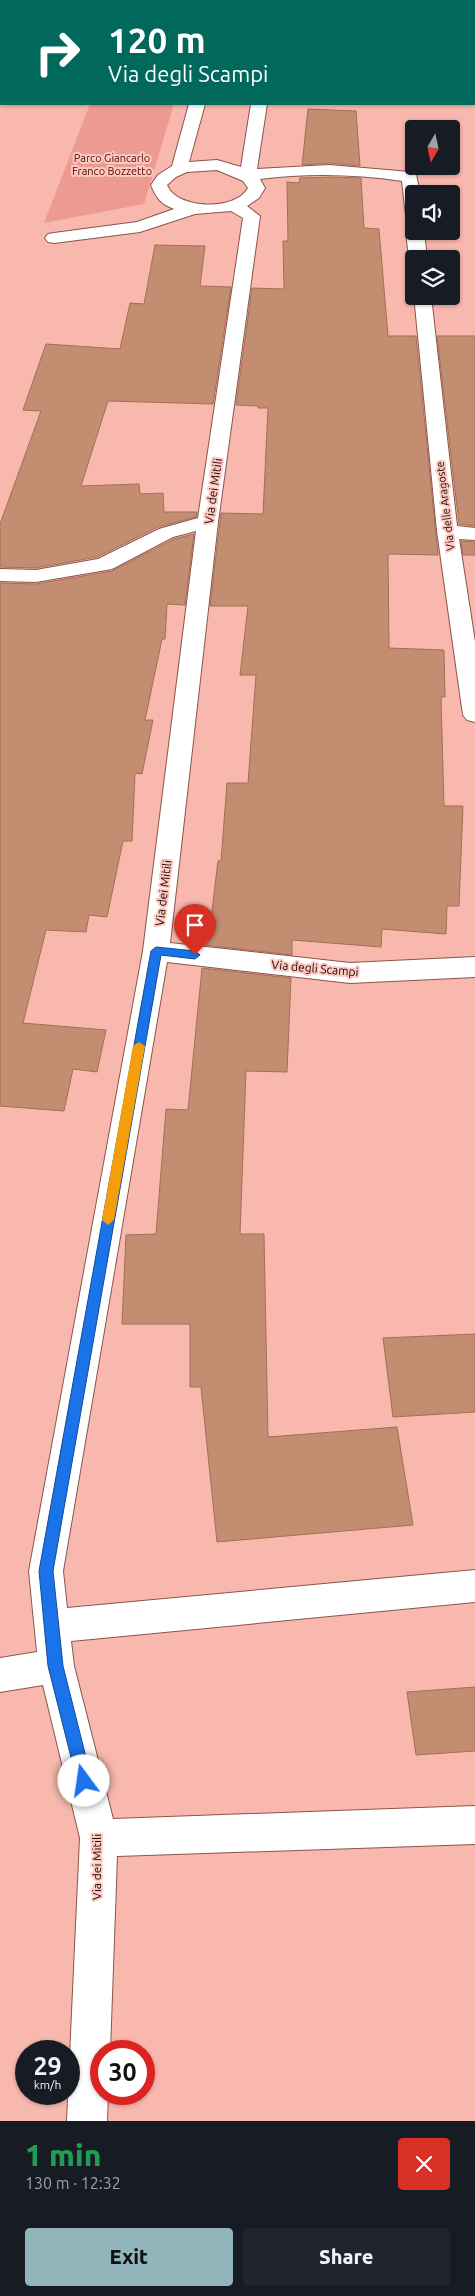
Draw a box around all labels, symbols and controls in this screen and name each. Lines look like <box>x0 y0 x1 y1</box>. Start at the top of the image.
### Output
icon: right <box>25 20 90 85</box>
text: 120 m <box>108 20 206 60</box>
text: Via degli Scampi <box>108 61 268 86</box>
north arrow <box>405 120 460 175</box>
map controls <box>405 120 460 305</box>
park label: Parco Giancarlo Franco Bozzetto <box>72 152 152 177</box>
button: sound <box>405 185 460 240</box>
button: layers <box>405 250 460 305</box>
street label: Via dei Mitili <box>202 457 224 525</box>
street label: Via delle Aragoste <box>434 461 456 551</box>
street label: Via dei Mitili <box>153 859 173 927</box>
pin <box>174 904 216 955</box>
icon: arrive <box>181 911 209 939</box>
street label: Via degli Scampi <box>271 958 359 978</box>
position arrow <box>57 1754 109 1806</box>
street label: Via dei Mitili <box>90 1834 103 1900</box>
speed limit sign: 30 <box>90 2040 155 2105</box>
text: 29 <box>33 2052 62 2080</box>
text: km/h <box>34 2078 61 2091</box>
text: 1 min <box>25 2138 101 2172</box>
button: close <box>398 2138 450 2190</box>
text: 130 m · 12:32 <box>25 2174 121 2192</box>
button: Exit <box>25 2228 233 2286</box>
button: Share <box>243 2228 450 2286</box>

